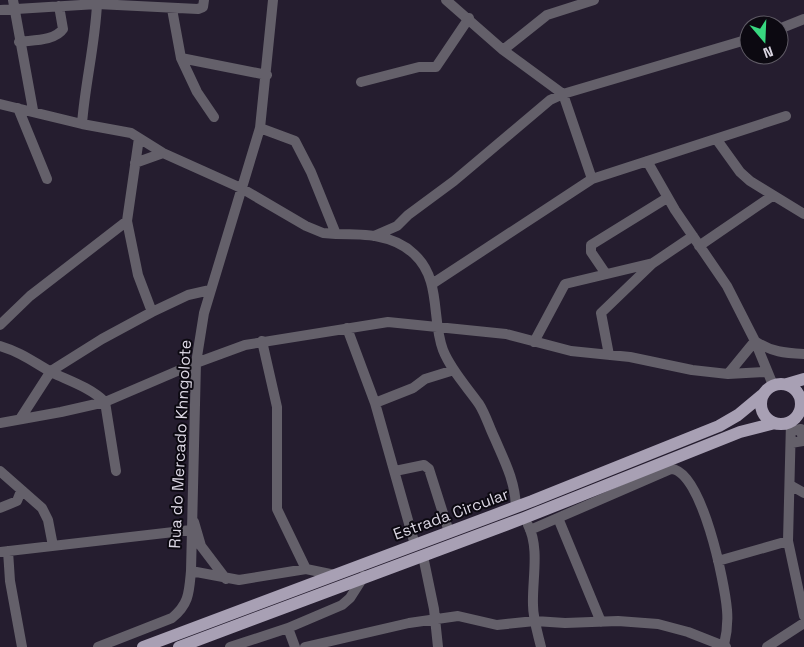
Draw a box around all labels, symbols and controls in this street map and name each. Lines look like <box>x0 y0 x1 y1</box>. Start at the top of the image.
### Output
north arrow <box>739 15 789 65</box>
text: N <box>761 42 776 62</box>
street label: Rua do Mercado Khngolote <box>164 339 196 549</box>
street label: Estrada Circular <box>390 483 512 545</box>

